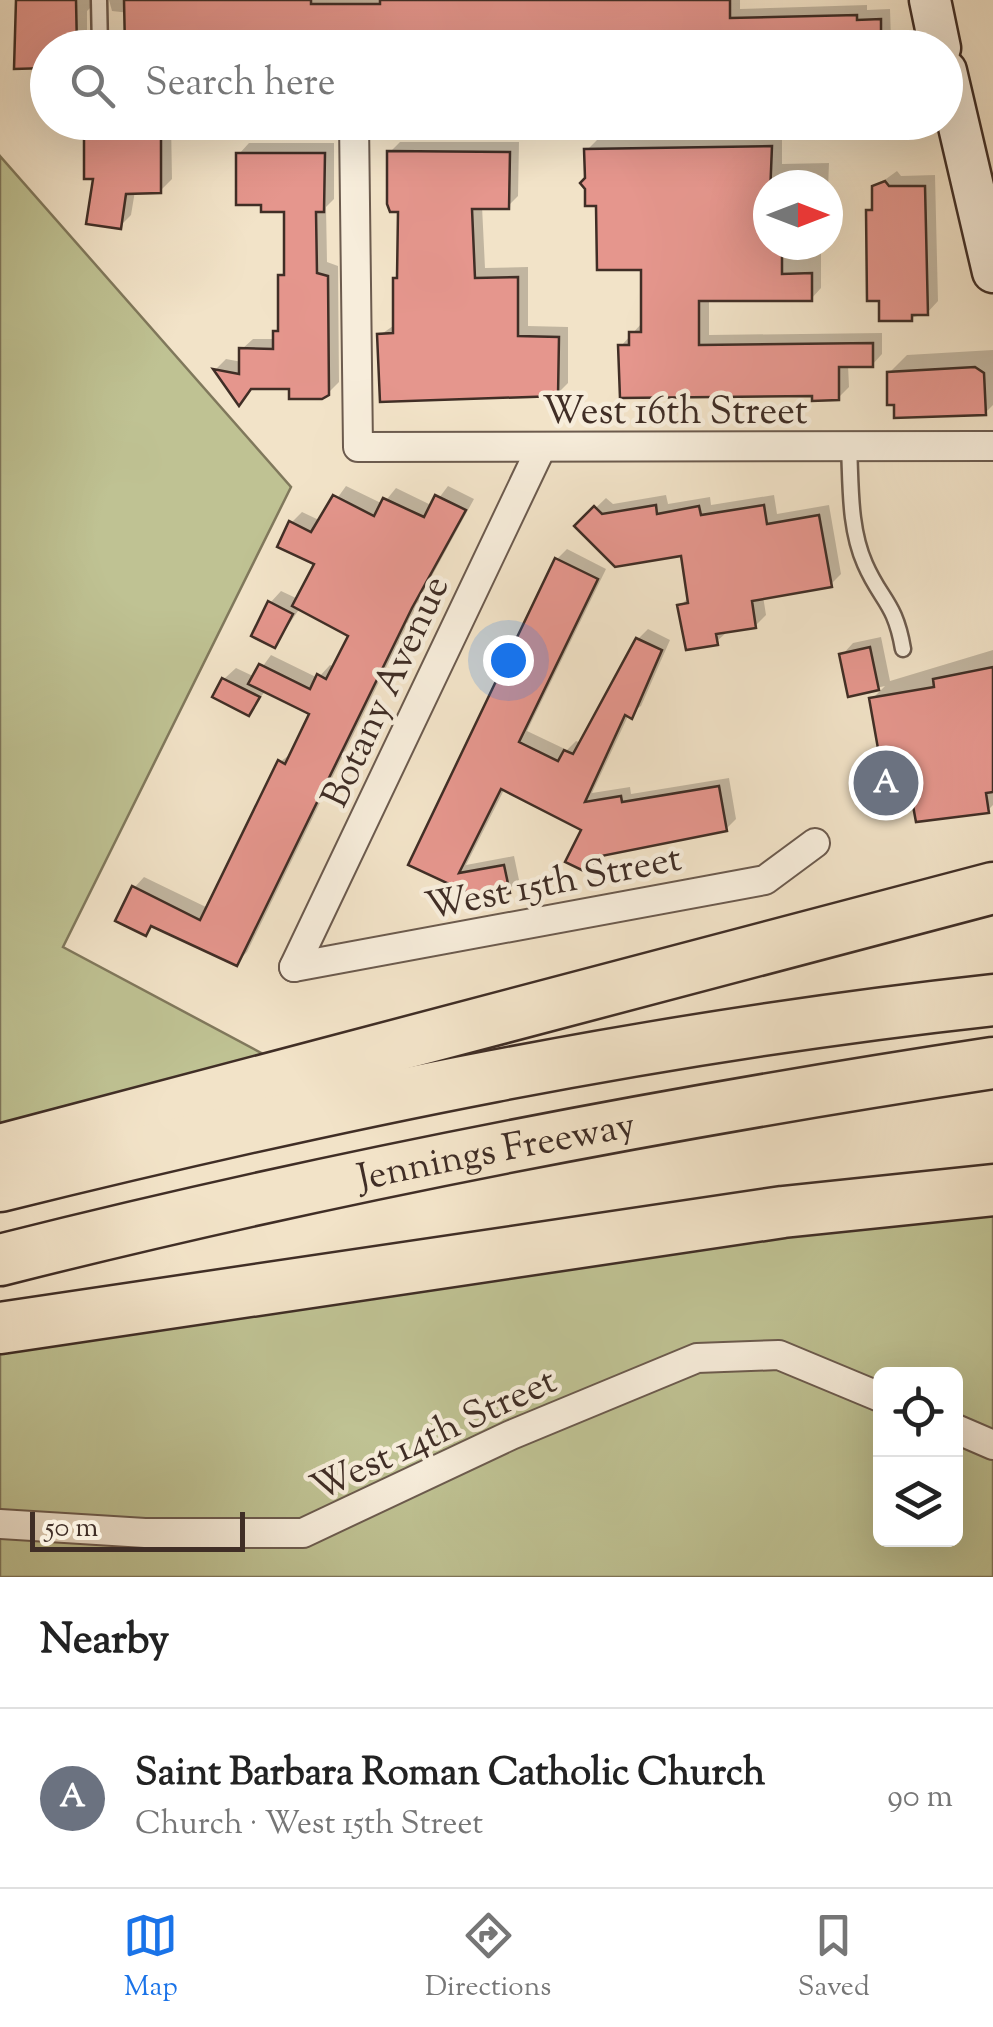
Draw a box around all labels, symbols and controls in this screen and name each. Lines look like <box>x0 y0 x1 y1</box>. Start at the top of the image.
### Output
search box <box>30 30 963 140</box>
icon: search <box>65 58 120 113</box>
text: Search here <box>145 58 336 112</box>
north arrow <box>753 170 843 260</box>
street label: West 16th Street <box>542 387 808 441</box>
street label: Botany Avenue <box>310 568 465 818</box>
your location <box>483 635 534 686</box>
pin: A <box>854 746 918 820</box>
street label: West 15th Street <box>421 834 686 936</box>
street label: Jennings Freeway <box>351 1100 640 1208</box>
street label: West 14th Street <box>303 1356 566 1517</box>
map controls <box>873 1367 963 1547</box>
button: locate <box>873 1367 963 1457</box>
button: layers <box>873 1457 963 1547</box>
scale bar <box>30 1507 245 1552</box>
text: 50 m <box>45 1509 99 1549</box>
text: Nearby <box>40 1612 169 1672</box>
text: Saint Barbara Roman Catholic Church <box>135 1748 765 1802</box>
text: A <box>60 1775 85 1821</box>
text: 90 m <box>887 1775 953 1821</box>
text: Church · West 15th Street <box>135 1802 483 1848</box>
tab: Map <box>123 1908 178 2008</box>
tab: Directions <box>425 1908 551 2008</box>
tab: Saved <box>798 1908 870 2008</box>

